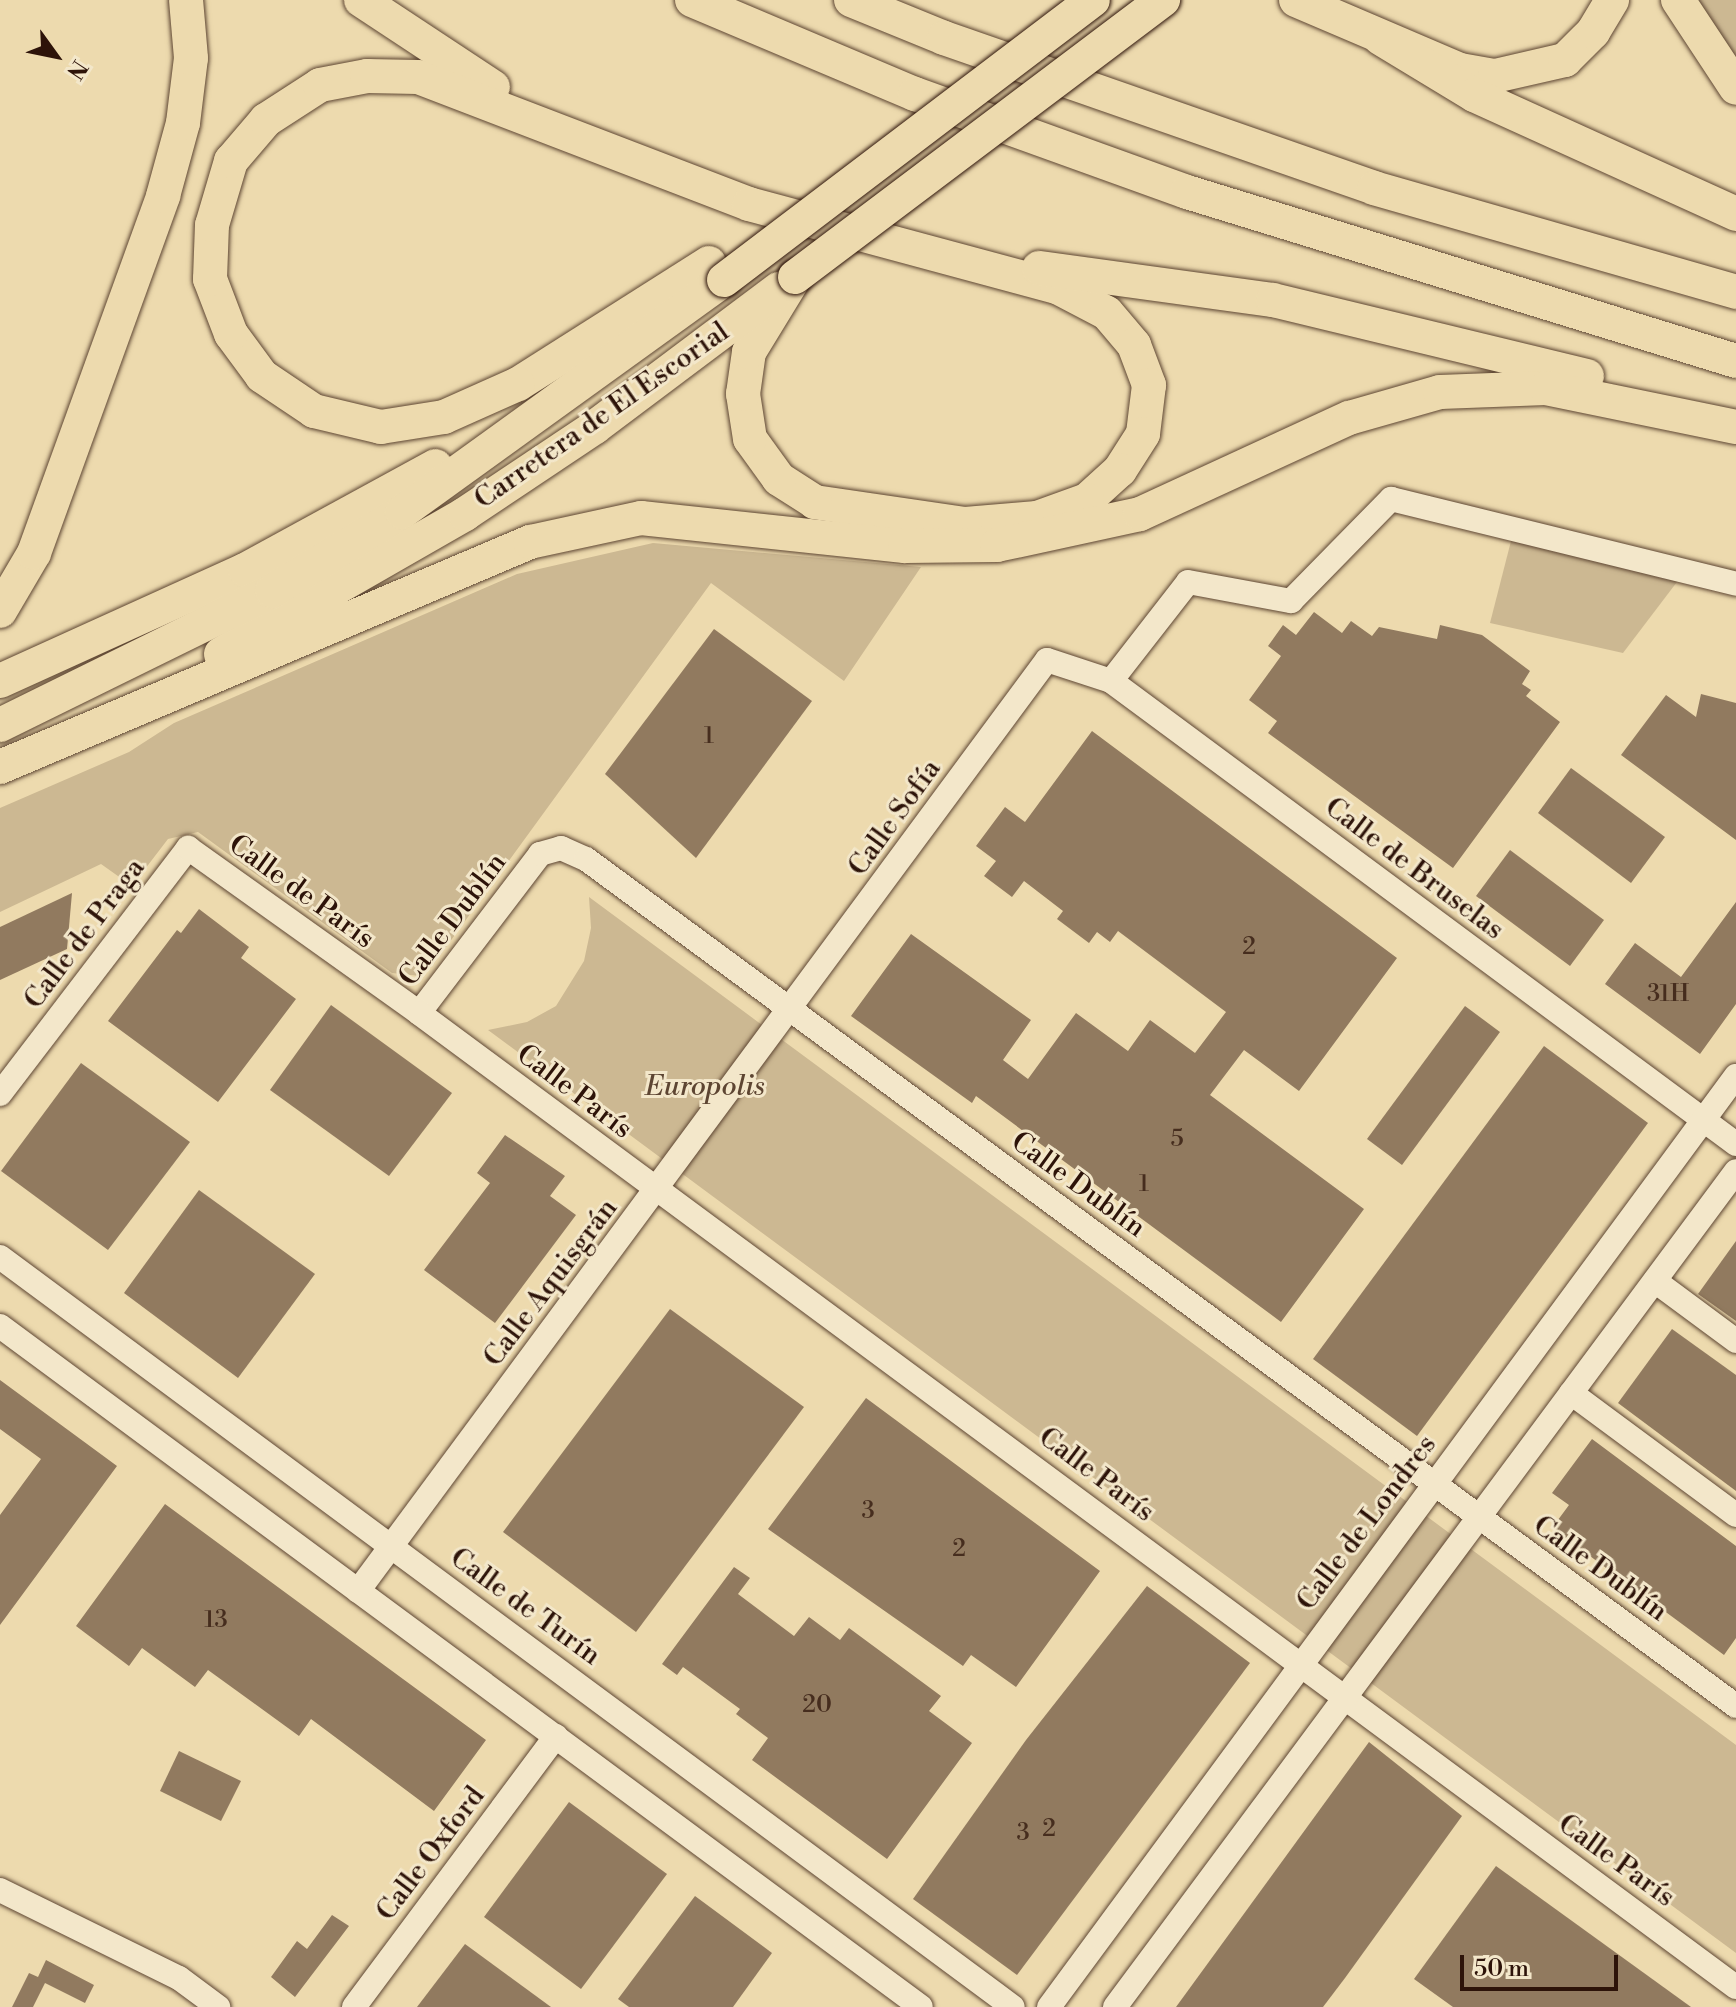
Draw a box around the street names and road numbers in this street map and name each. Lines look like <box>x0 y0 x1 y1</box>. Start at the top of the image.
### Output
street label: Carretera de El Escorial <box>468 315 736 517</box>
street label: Calle Sofía <box>842 753 948 883</box>
street label: Calle de Bruselas <box>1318 791 1510 947</box>
street label: Calle de París <box>222 828 380 956</box>
street label: Calle Dublín <box>392 847 514 993</box>
street label: Calle de Praga <box>18 852 152 1016</box>
street label: Calle París <box>510 1038 638 1146</box>
street label: Calle Dublín <box>1004 1125 1152 1245</box>
street label: Calle Aquisgrán <box>477 1192 625 1374</box>
street label: Calle París <box>1032 1421 1160 1529</box>
street label: Calle de Londres <box>1290 1429 1444 1617</box>
street label: Calle Dublín <box>1526 1509 1674 1629</box>
street label: Calle de Turín <box>443 1541 607 1673</box>
street label: Calle Oxford <box>370 1780 492 1928</box>
street label: Calle París <box>1551 1807 1681 1915</box>

